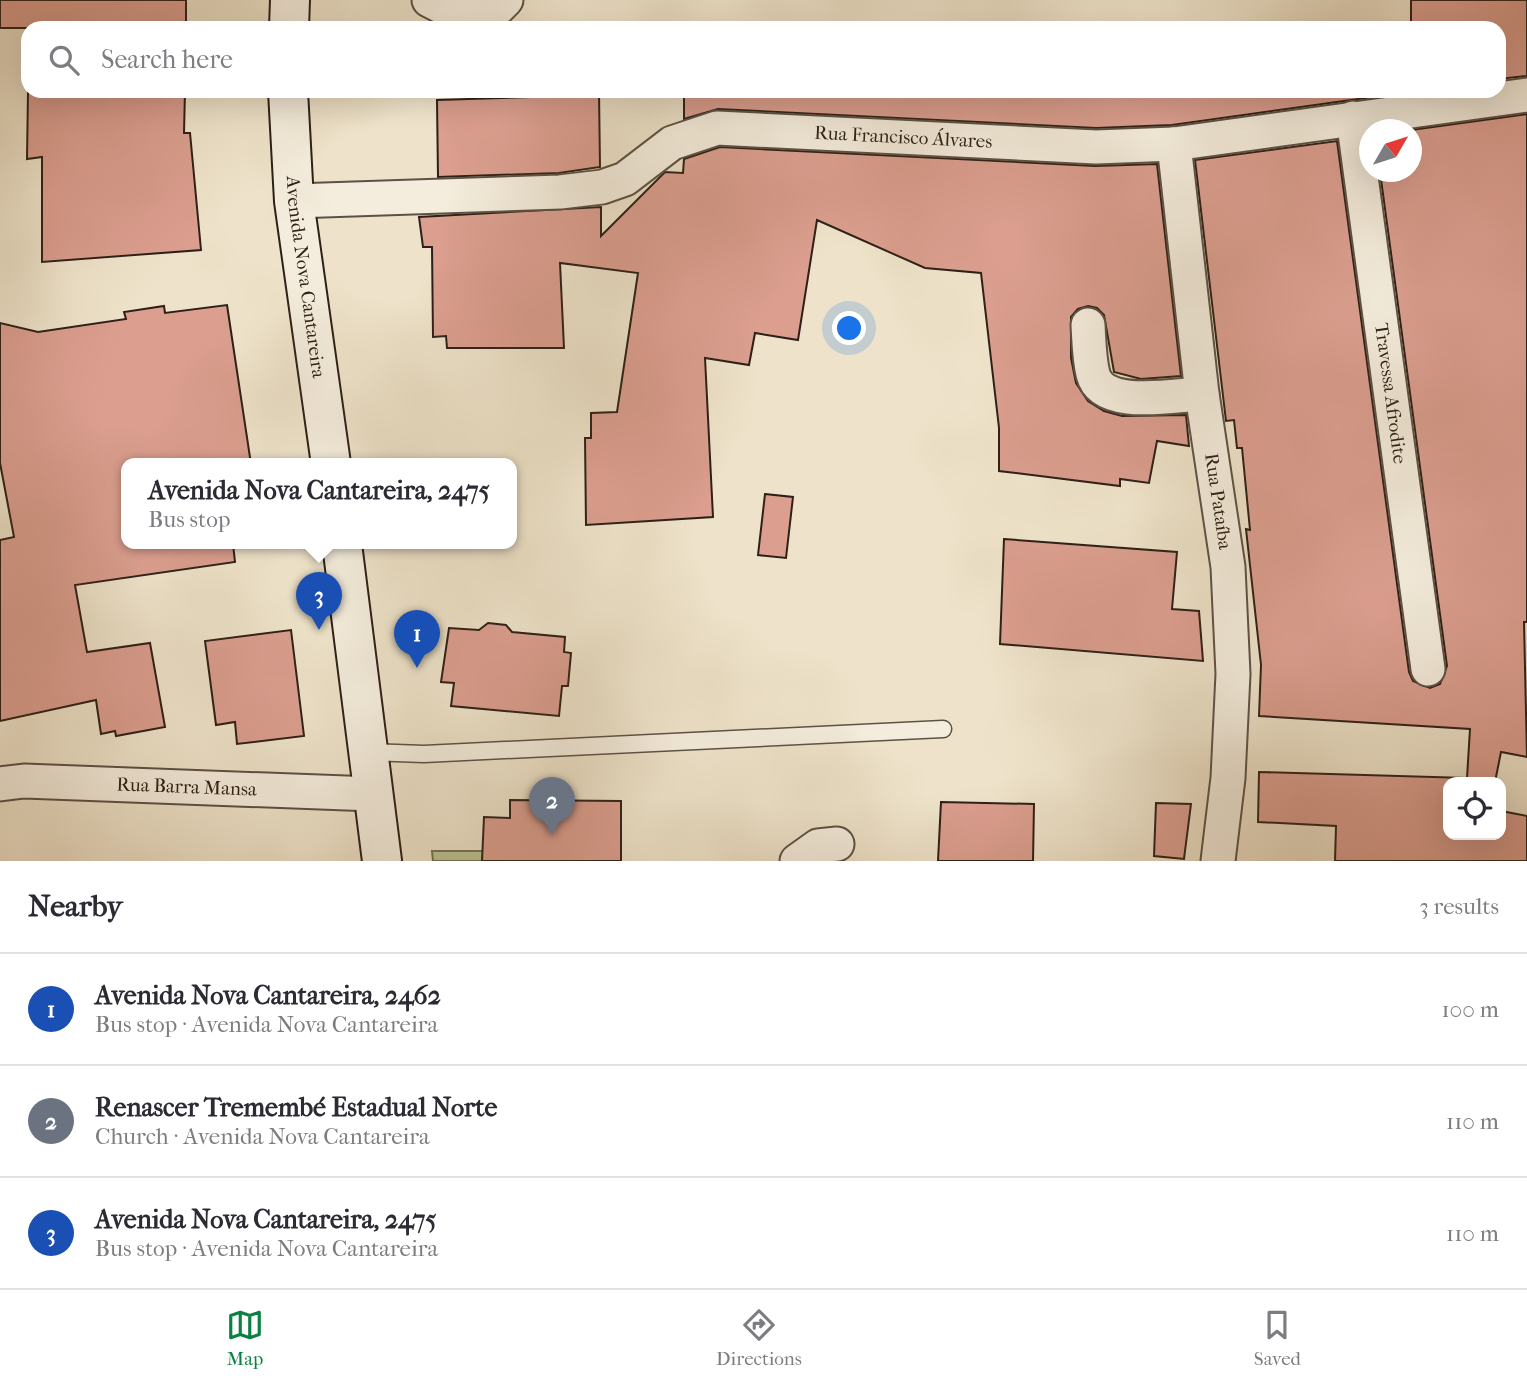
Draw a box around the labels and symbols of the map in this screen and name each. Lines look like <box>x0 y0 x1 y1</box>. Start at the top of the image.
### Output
north arrow <box>1359 119 1422 182</box>
street label: Rua Francisco Álvares <box>814 122 993 153</box>
street label: Avenida Nova Cantareira <box>282 174 330 380</box>
your location <box>832 311 866 345</box>
street label: Travessa Afrodite <box>1370 322 1411 465</box>
street label: Rua Pataíba <box>1200 452 1236 551</box>
pin: 3 <box>296 572 342 630</box>
pin: 1 <box>394 610 440 668</box>
street label: Rua Barra Mansa <box>116 773 257 801</box>
pin: 2 <box>529 777 575 835</box>

